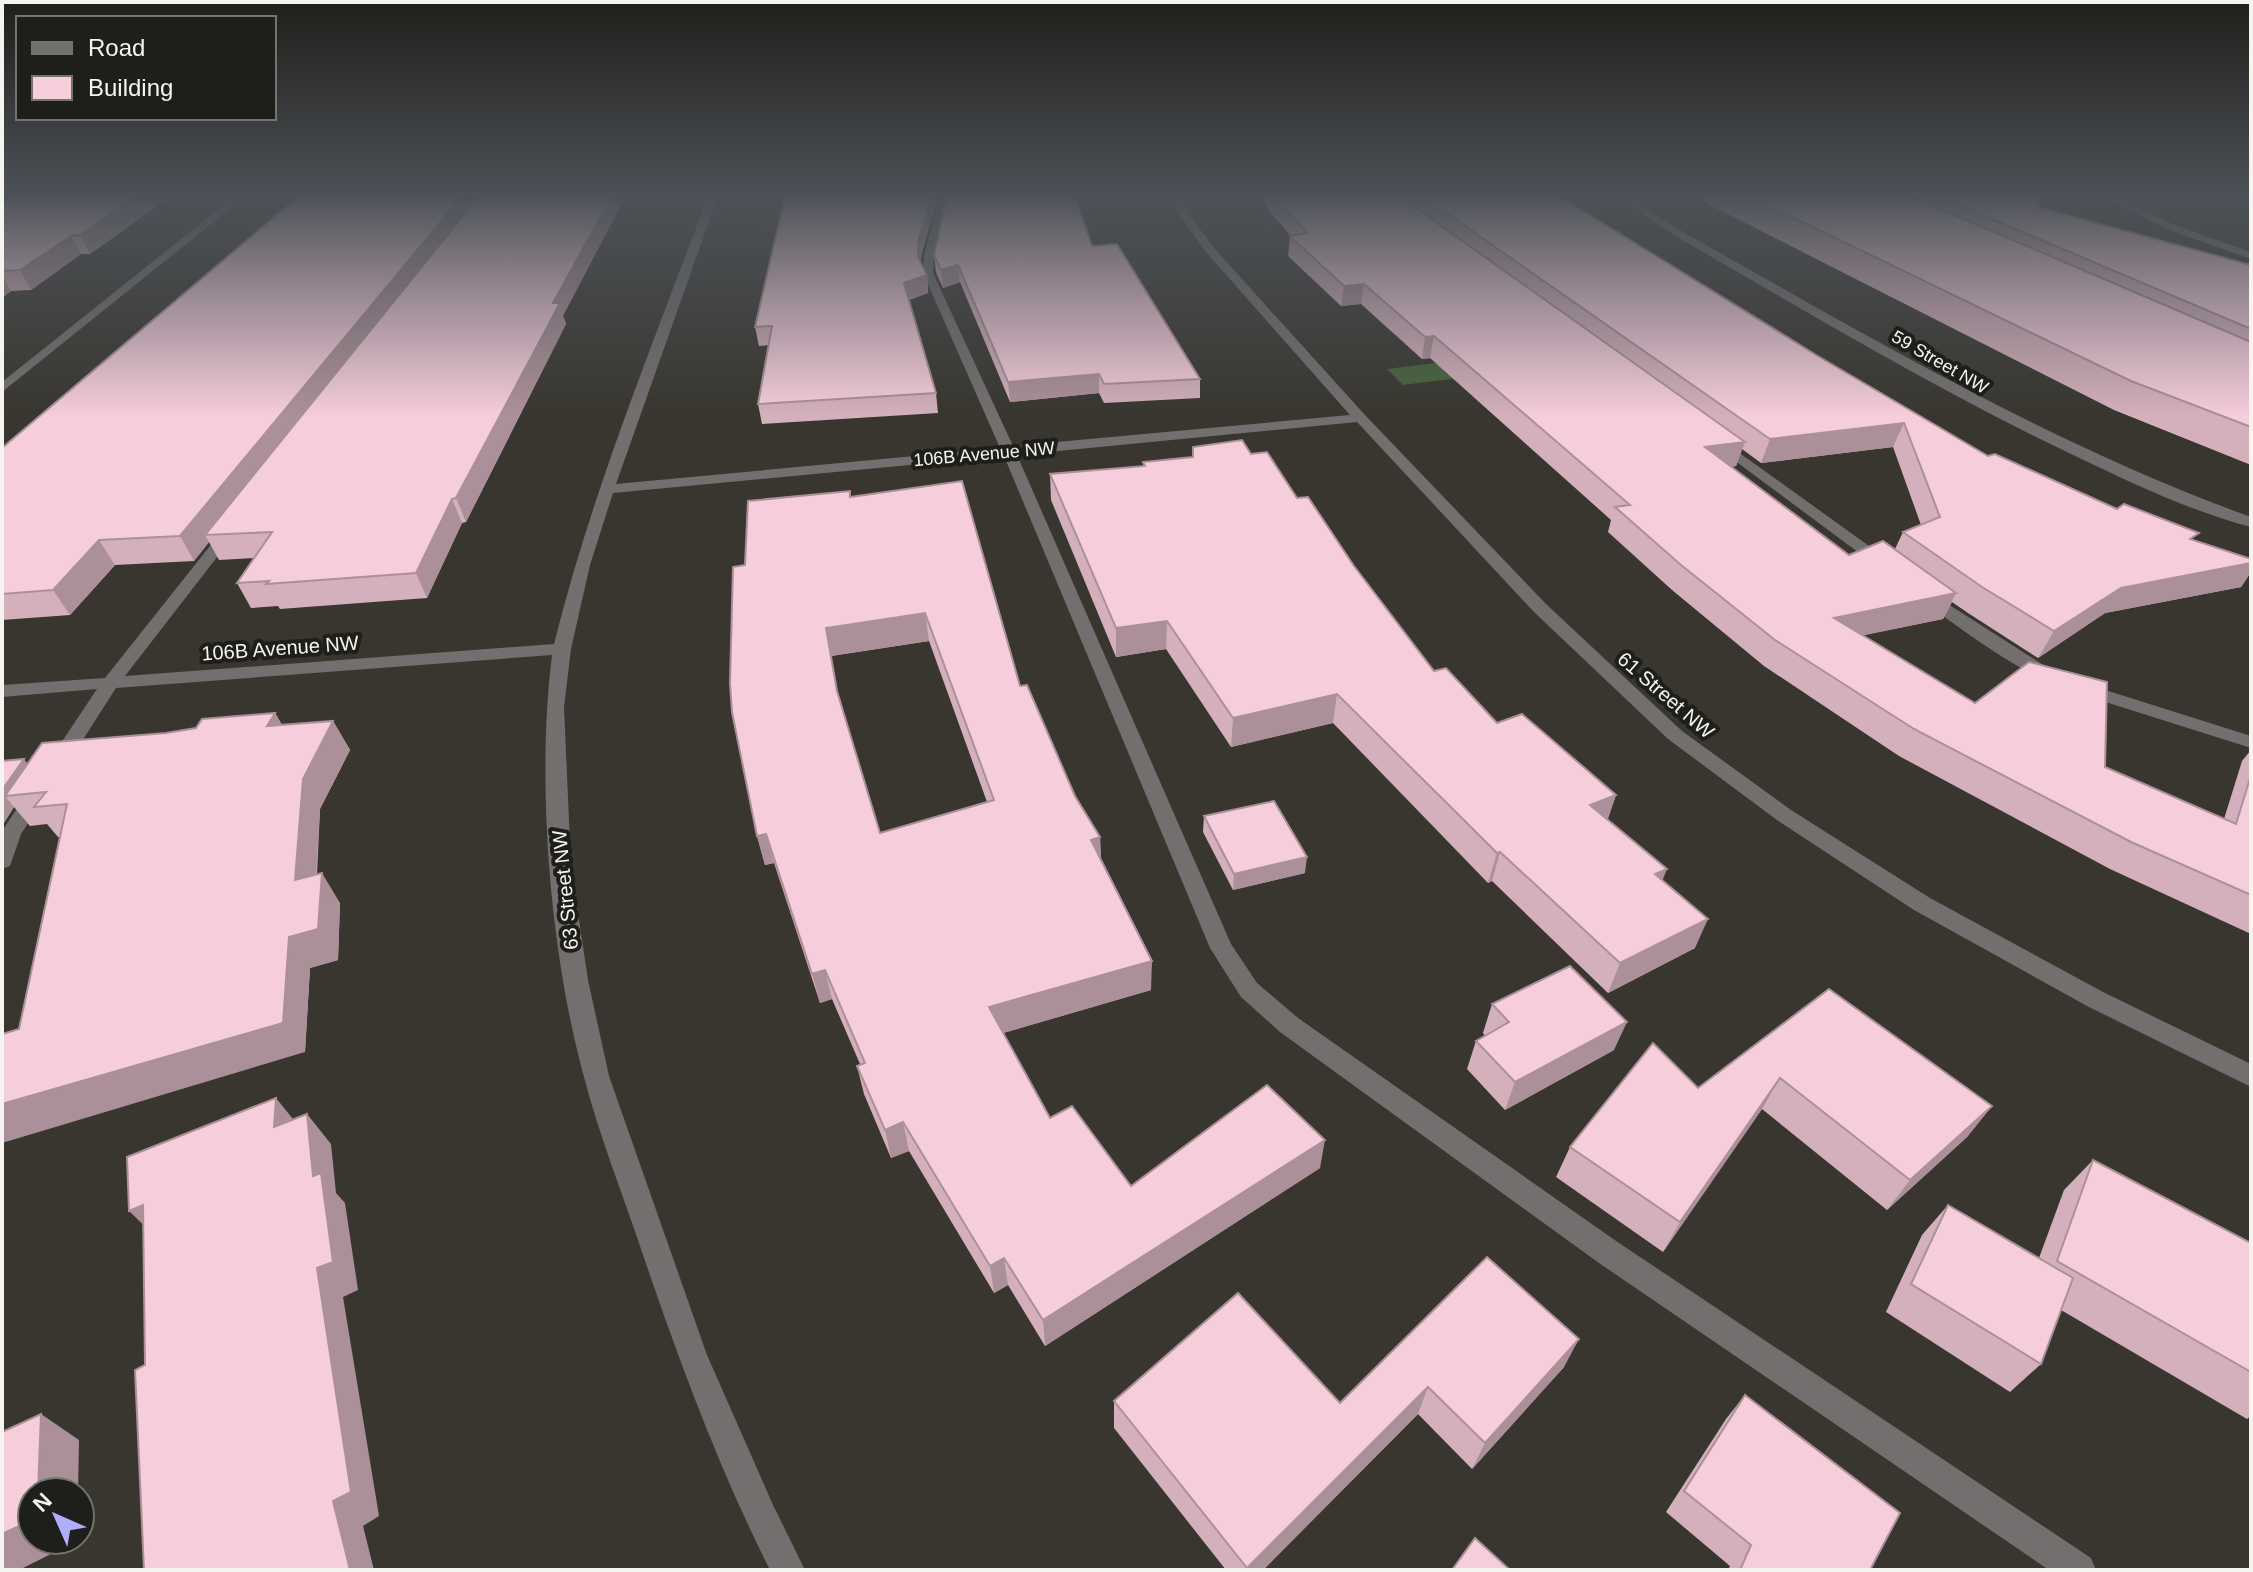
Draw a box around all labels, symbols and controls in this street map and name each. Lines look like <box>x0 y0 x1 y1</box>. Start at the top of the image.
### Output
legend <box>16 16 276 120</box>
text: Road <box>88 34 145 61</box>
text: Building <box>88 74 173 101</box>
street label: 59 Street NW <box>1888 326 1992 398</box>
street label: 106B Avenue NW <box>913 438 1055 470</box>
street label: 106B Avenue NW <box>201 632 359 664</box>
street label: 61 Street NW <box>1613 647 1719 743</box>
street label: 63 Street NW <box>548 829 582 951</box>
north arrow <box>16 1476 96 1556</box>
text: N <box>28 1488 57 1517</box>

